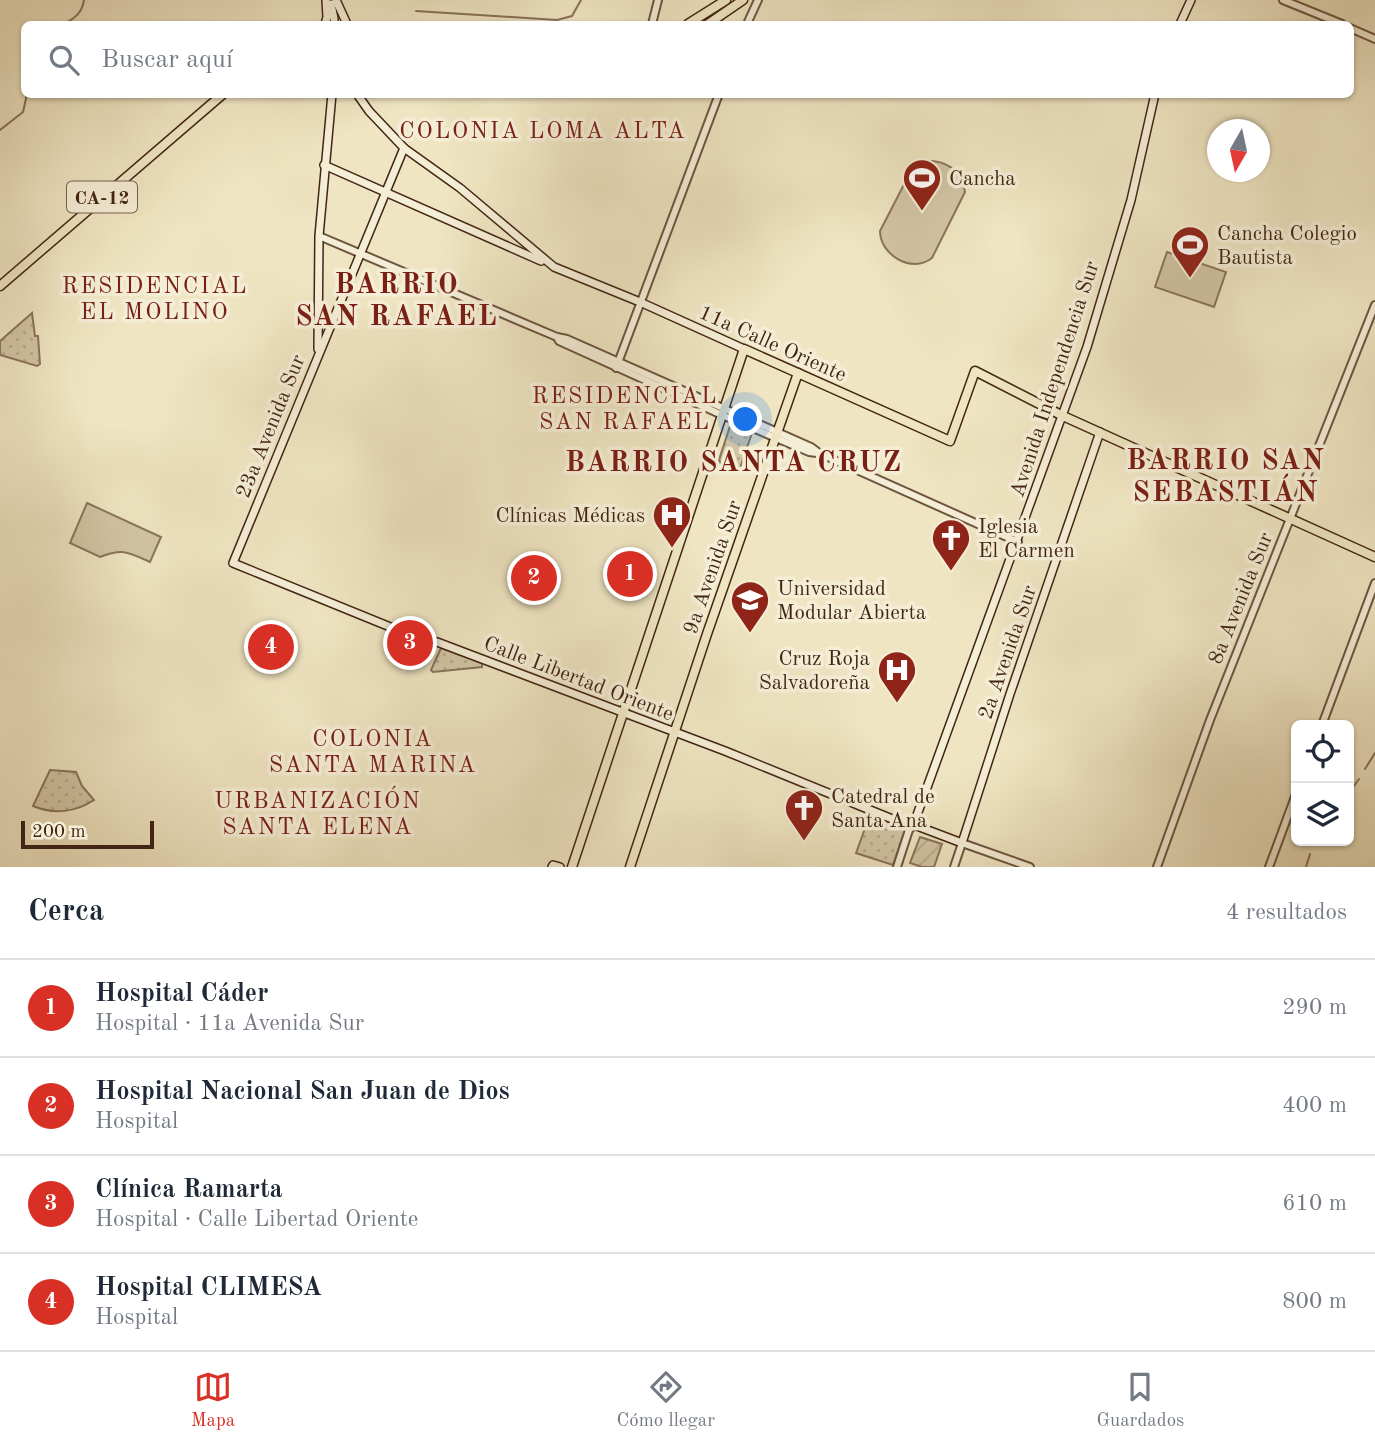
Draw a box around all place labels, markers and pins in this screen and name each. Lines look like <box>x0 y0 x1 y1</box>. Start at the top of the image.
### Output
sports icon: Cancha <box>901 157 943 212</box>
place label: Cancha <box>949 169 1016 190</box>
sports icon: Cancha Colegio Bautista <box>1169 224 1211 279</box>
place label: Cancha Colegio Bautista <box>1217 224 1357 269</box>
hospital icon: Clínicas Médicas <box>651 494 693 549</box>
place label: Clínicas Médicas <box>496 506 645 527</box>
church icon: Iglesia El Carmen <box>930 517 972 572</box>
place label: Iglesia El Carmen <box>978 517 1075 562</box>
pin: 1 <box>607 548 653 600</box>
pin: 2 <box>511 552 557 604</box>
school or university icon: Universidad Modular Abierta <box>729 579 771 634</box>
place label: Universidad Modular Abierta <box>777 579 926 624</box>
pin: 3 <box>387 617 433 669</box>
pin: 4 <box>248 621 294 673</box>
place label: Cruz Roja Salvadoreña <box>759 649 870 694</box>
hospital icon: Cruz Roja Salvadoreña <box>876 649 918 704</box>
church icon: Catedral de Santa Ana <box>783 787 825 842</box>
place label: Catedral de Santa Ana <box>831 787 935 832</box>

